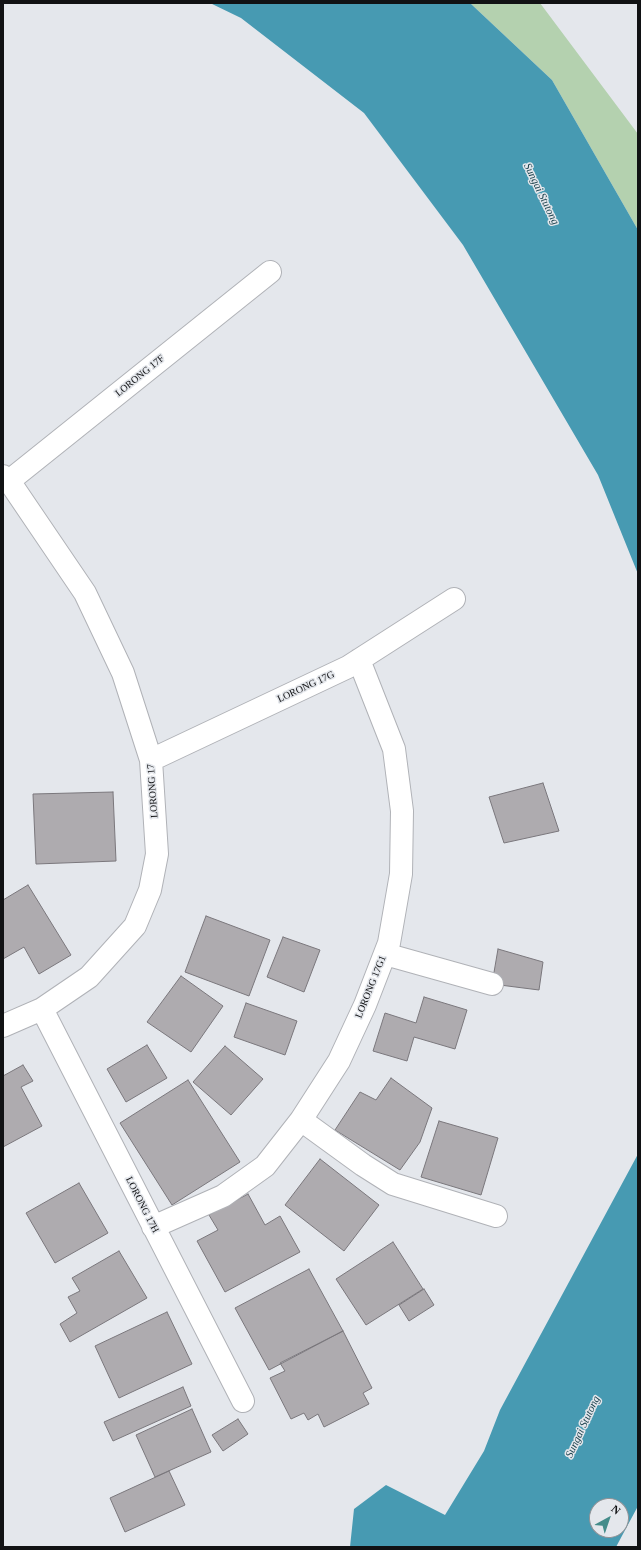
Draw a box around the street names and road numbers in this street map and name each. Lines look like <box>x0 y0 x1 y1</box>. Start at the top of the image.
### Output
street label: LORONG 17F <box>113 353 167 399</box>
street label: LORONG 17G <box>276 669 336 705</box>
street label: LORONG 17 <box>145 764 161 818</box>
street label: LORONG 17G1 <box>353 954 389 1020</box>
street label: LORONG 17H <box>123 1175 161 1235</box>

